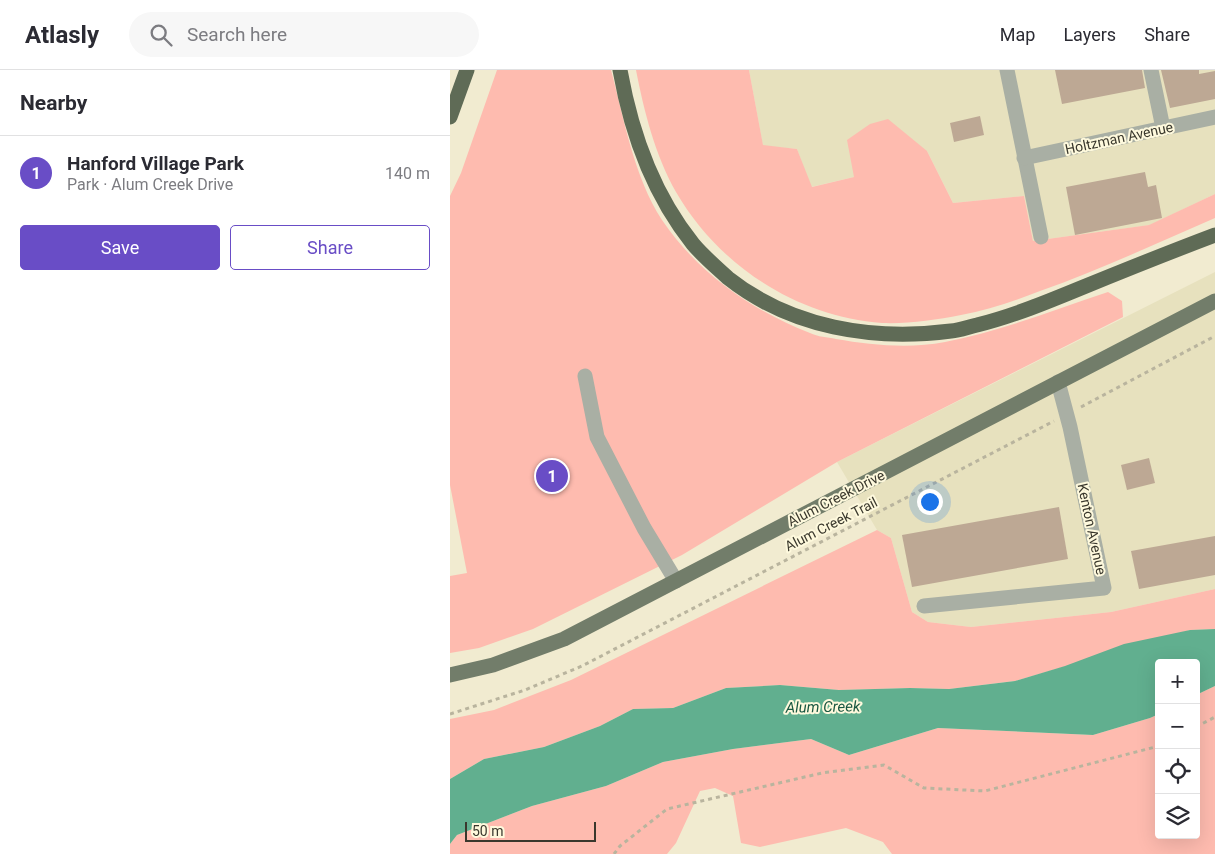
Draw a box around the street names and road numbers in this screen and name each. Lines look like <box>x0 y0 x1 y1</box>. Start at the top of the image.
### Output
street label: Holtzman Avenue <box>1064 119 1174 157</box>
street label: Alum Creek Drive <box>785 467 887 529</box>
street label: Kenton Avenue <box>1074 482 1110 576</box>
street label: Alum Creek Trail <box>782 494 880 554</box>

